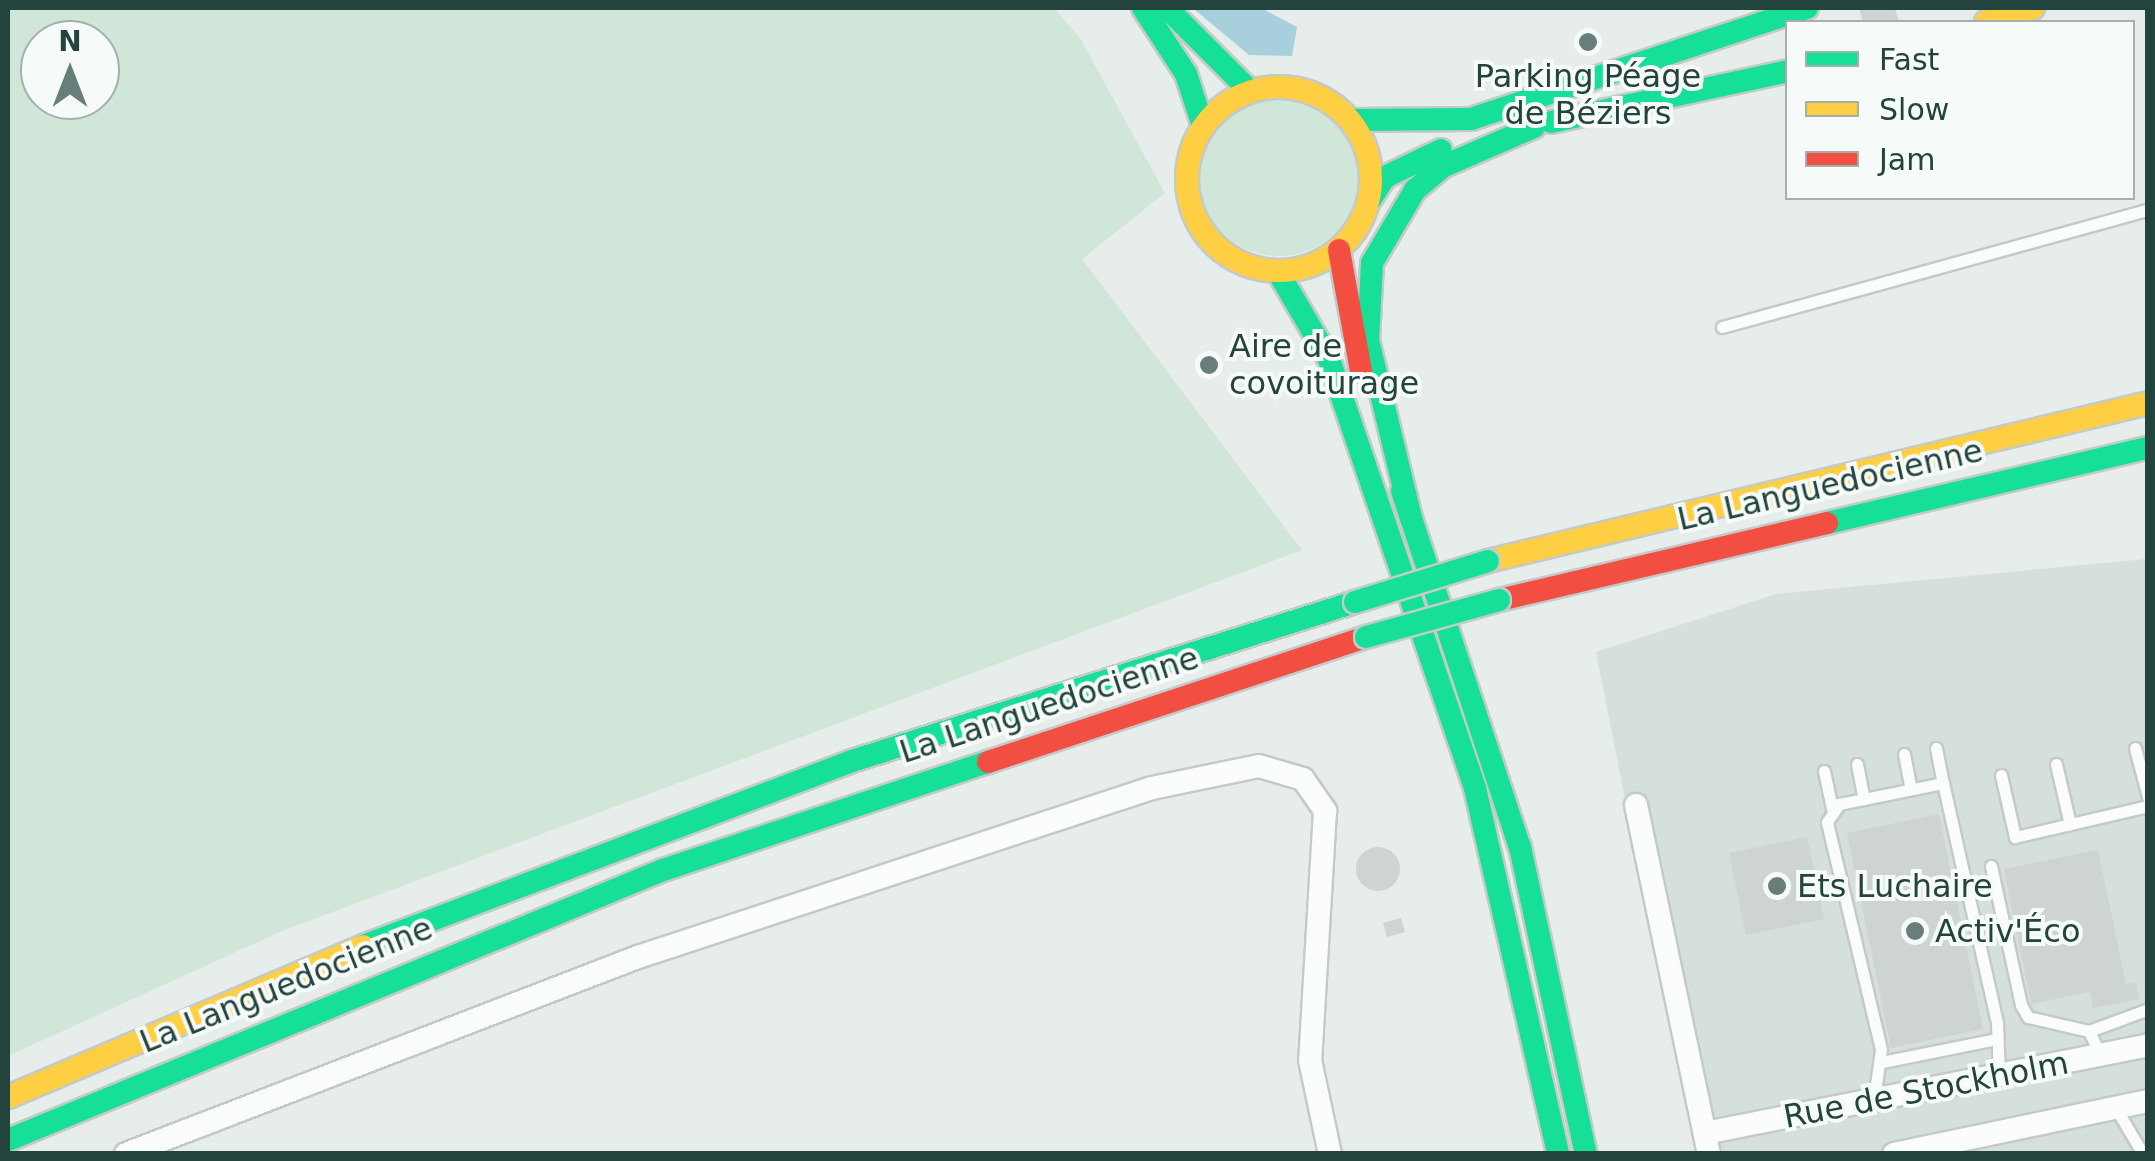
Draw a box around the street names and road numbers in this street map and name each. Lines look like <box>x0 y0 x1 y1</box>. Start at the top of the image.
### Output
street label: La Languedocienne <box>1674 431 1986 539</box>
street label: La Languedocienne <box>895 639 1203 771</box>
street label: La Languedocienne <box>134 909 438 1061</box>
street label: Rue de Stockholm <box>1780 1044 2072 1136</box>

